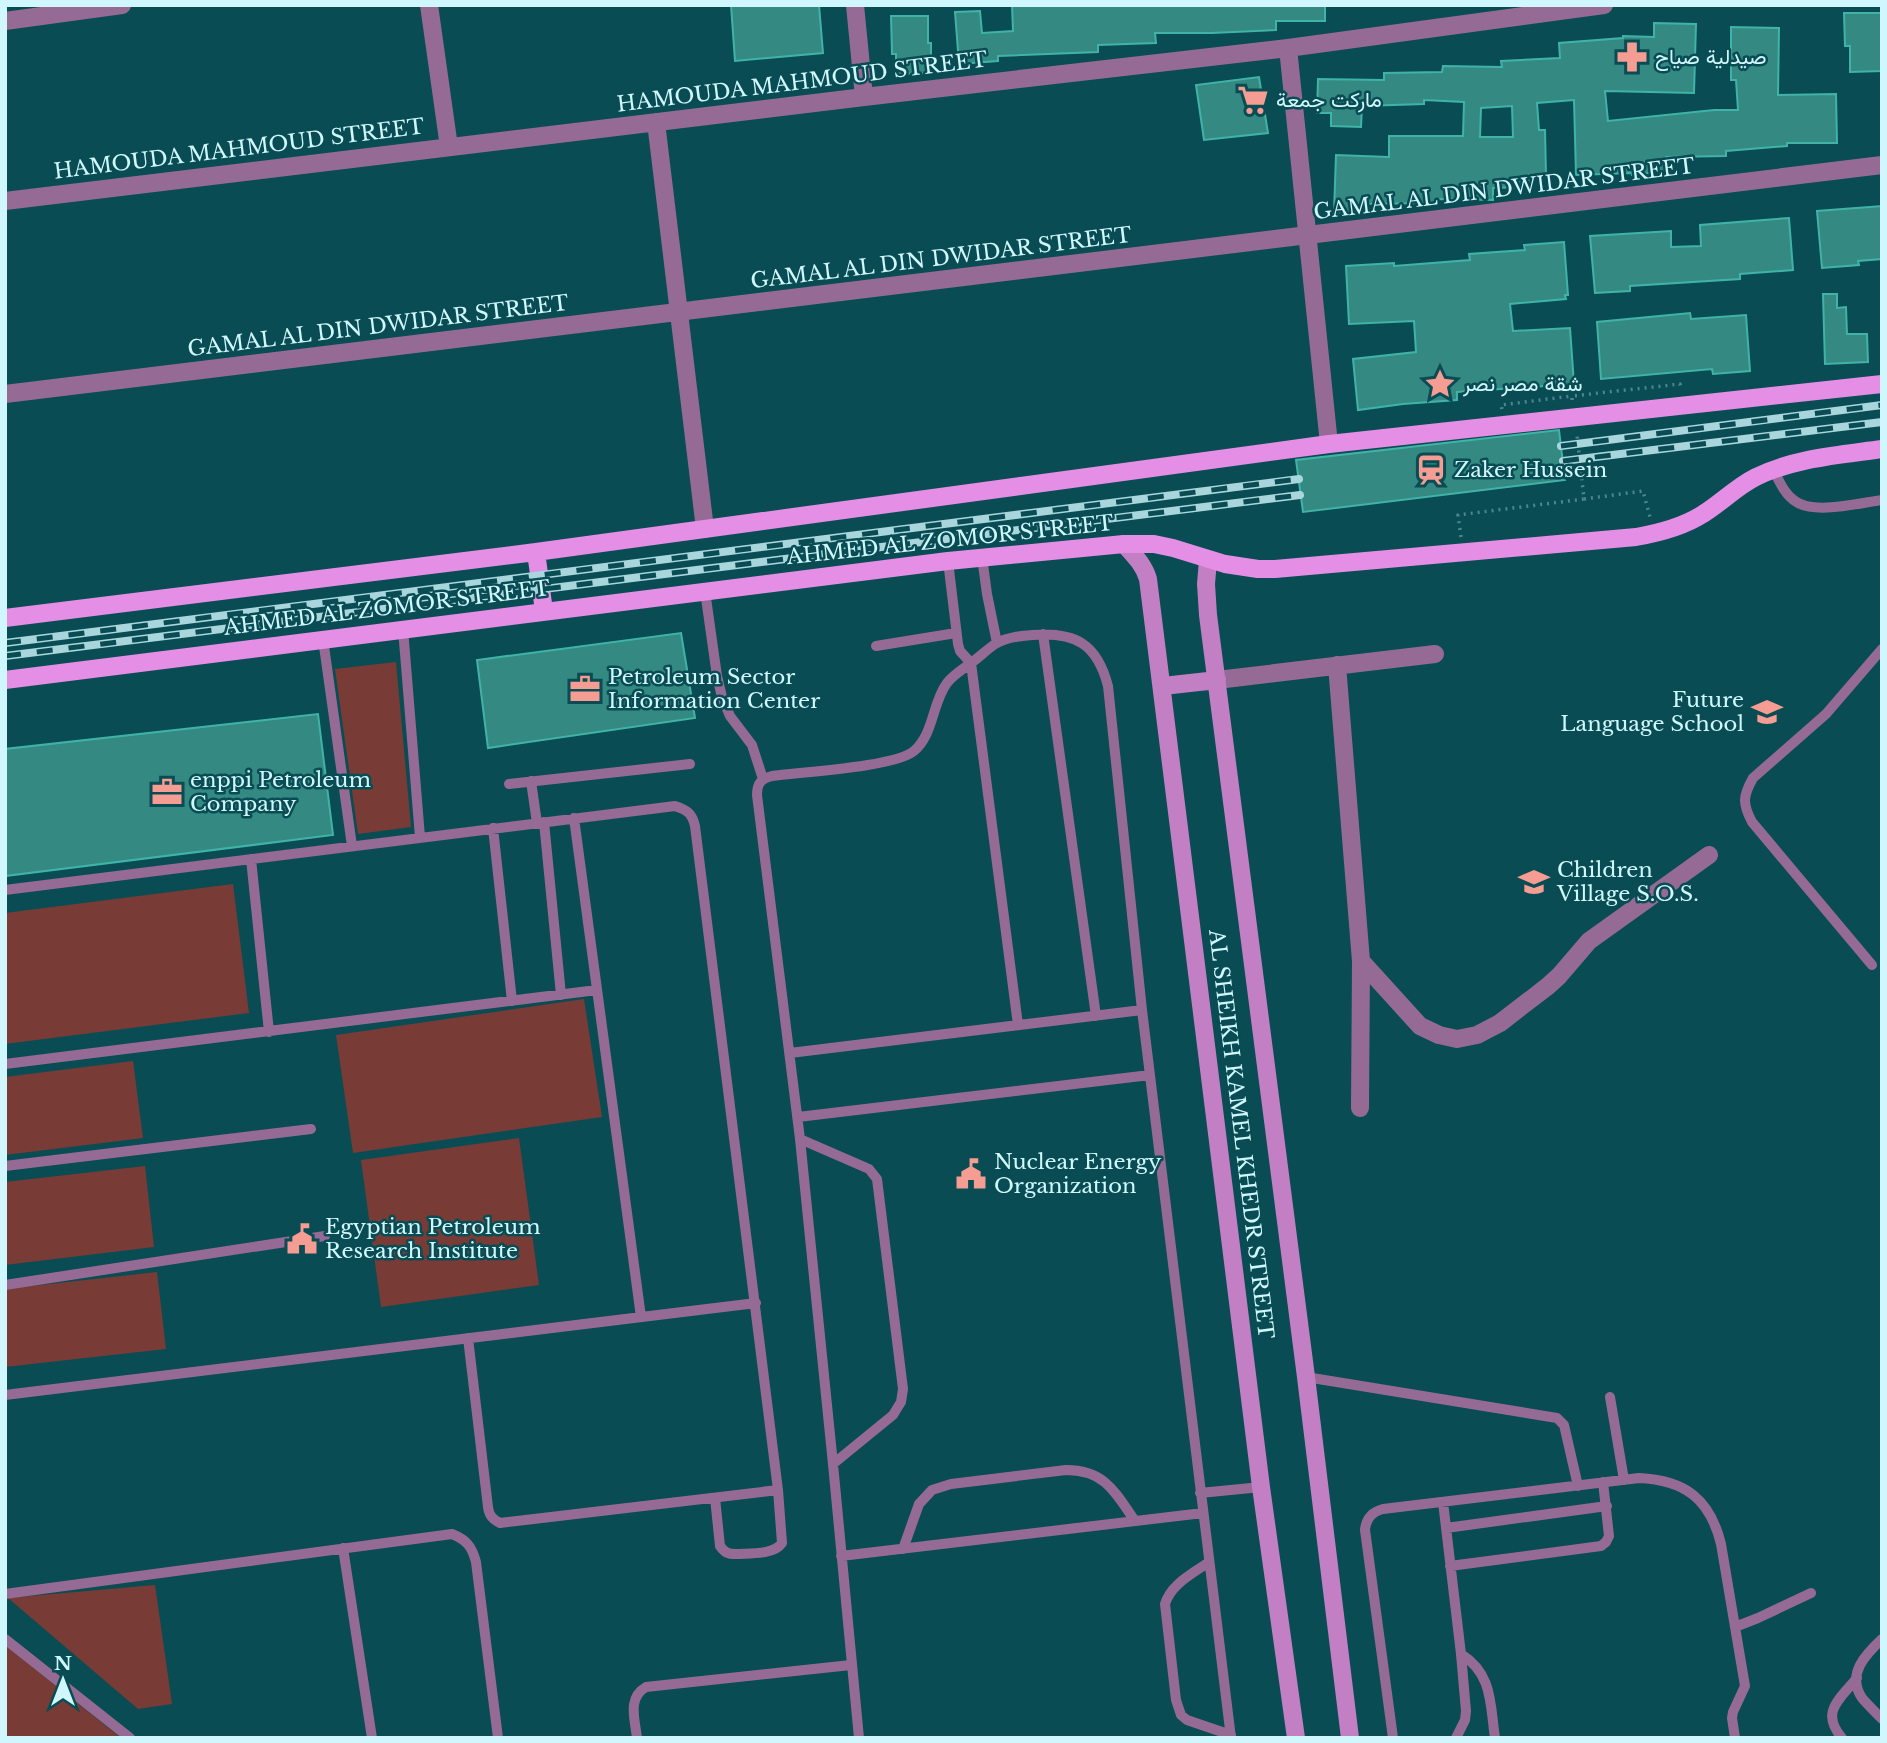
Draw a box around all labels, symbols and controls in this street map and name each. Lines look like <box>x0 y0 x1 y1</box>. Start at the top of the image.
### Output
pharmacy icon: صيدلية صياح <box>1615 40 1649 74</box>
place label: صيدلية صياح <box>1655 44 1767 71</box>
street label: HAMOUDA MAHMOUD STREET <box>615 46 989 118</box>
supermarket icon: ماركت جمعة <box>1236 83 1270 117</box>
place label: ماركت جمعة <box>1276 87 1382 113</box>
street label: HAMOUDA MAHMOUD STREET <box>52 113 426 185</box>
street label: GAMAL AL DIN DWIDAR STREET <box>1312 153 1696 225</box>
street label: GAMAL AL DIN DWIDAR STREET <box>749 222 1133 294</box>
street label: GAMAL AL DIN DWIDAR STREET <box>186 290 570 362</box>
place icon: شقة مصر نصر <box>1423 367 1457 401</box>
place label: شقة مصر نصر <box>1462 371 1582 397</box>
station icon: Zaker Hussein <box>1414 453 1448 487</box>
place label: Zaker Hussein <box>1454 457 1607 483</box>
street label: AHMED AL ZOMOR STREET <box>784 510 1115 570</box>
street label: AHMED AL ZOMOR STREET <box>221 575 552 641</box>
place label: Petroleum Sector Information Center <box>608 664 820 714</box>
office icon: Petroleum Sector Information Center <box>568 672 602 706</box>
place label: Future Language School <box>1560 687 1744 737</box>
school or university icon: Future Language School <box>1750 695 1784 729</box>
place label: enppi Petroleum Company <box>190 767 371 817</box>
office icon: enppi Petroleum Company <box>150 775 184 809</box>
place label: Children Village S.O.S. <box>1556 857 1699 907</box>
school or university icon: Children Village S.O.S. <box>1517 865 1551 899</box>
street label: AL SHEIKH KAMEL KHEDR STREET <box>1203 927 1279 1340</box>
place label: Nuclear Energy Organization <box>994 1149 1162 1199</box>
public building icon: Nuclear Energy Organization <box>954 1157 988 1191</box>
place label: Egyptian Petroleum Research Institute <box>325 1214 541 1264</box>
public building icon: Egyptian Petroleum Research Institute <box>285 1222 319 1256</box>
north arrow <box>28 1645 98 1715</box>
text: N <box>54 1652 72 1675</box>

